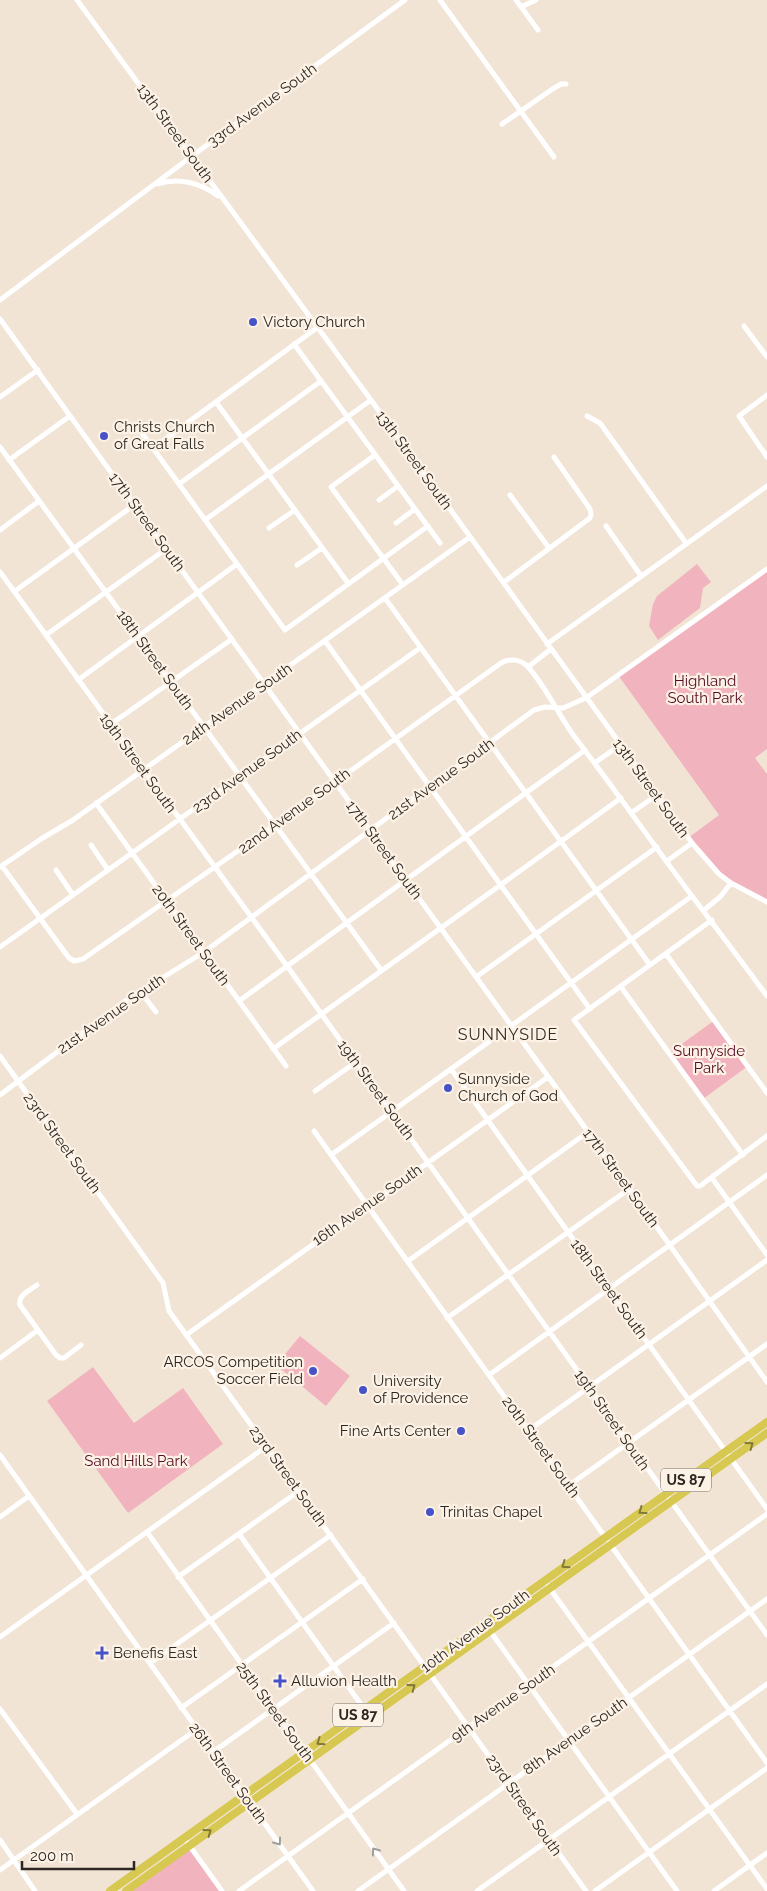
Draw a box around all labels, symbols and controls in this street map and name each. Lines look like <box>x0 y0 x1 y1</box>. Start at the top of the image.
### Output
street label: 33rd Avenue South <box>204 59 320 151</box>
street label: 13th Street South <box>133 80 217 186</box>
place label: Victory Church <box>263 313 365 331</box>
marker: Victory Church <box>247 316 259 328</box>
street label: 13th Street South <box>372 407 456 513</box>
place label: Christs Church of Great Falls <box>114 418 215 453</box>
marker: Christs Church of Great Falls <box>98 430 110 442</box>
street label: 17th Street South <box>105 469 189 575</box>
street label: 18th Street South <box>113 607 197 713</box>
street label: 24th Avenue South <box>178 659 296 749</box>
park label: Highland South Park <box>667 672 743 707</box>
street label: 19th Street South <box>96 710 180 816</box>
street label: 23rd Avenue South <box>189 725 305 817</box>
street label: 21st Avenue South <box>384 734 498 824</box>
street label: 13th Street South <box>609 735 693 841</box>
street label: 22nd Avenue South <box>234 764 354 858</box>
street label: 17th Street South <box>342 797 426 903</box>
street label: 20th Street South <box>148 881 234 989</box>
street label: 21st Avenue South <box>54 970 168 1058</box>
district label: SUNNYSIDE <box>458 1025 558 1044</box>
street label: 19th Street South <box>334 1037 418 1143</box>
park label: Sunnyside Park <box>673 1042 745 1077</box>
place label: Sunnyside Church of God <box>458 1070 558 1105</box>
marker: Sunnyside Church of God <box>442 1082 454 1094</box>
street label: 23rd Street South <box>19 1089 105 1197</box>
street label: 17th Street South <box>579 1125 663 1231</box>
street label: 16th Avenue South <box>309 1160 425 1250</box>
street label: 18th Street South <box>567 1236 651 1342</box>
place label: ARCOS Competition Soccer Field <box>163 1353 303 1388</box>
marker: ARCOS Competition Soccer Field <box>307 1365 319 1377</box>
street label: 19th Street South <box>571 1366 653 1474</box>
place label: University of Providence <box>373 1372 469 1407</box>
marker: University of Providence <box>357 1384 369 1396</box>
street label: 20th Street South <box>498 1393 584 1501</box>
street label: 23rd Street South <box>245 1422 331 1530</box>
place label: Fine Arts Center <box>340 1422 452 1440</box>
marker: Fine Arts Center <box>455 1425 467 1437</box>
one-way arrow <box>744 1442 754 1451</box>
park label: Sand Hills Park <box>84 1452 188 1470</box>
road number: US 87 <box>661 1468 711 1492</box>
place label: Trinitas Chapel <box>440 1503 543 1521</box>
one-way arrow <box>638 1505 648 1514</box>
marker: Trinitas Chapel <box>424 1506 436 1518</box>
one-way arrow <box>562 1559 571 1568</box>
street label: 10th Avenue South <box>417 1586 533 1676</box>
place label: Benefis East <box>113 1644 197 1662</box>
marker: Benefis East <box>95 1646 109 1660</box>
street label: 25th Street South <box>233 1658 317 1766</box>
street label: 9th Avenue South <box>447 1660 559 1746</box>
place label: Alluvion Health <box>291 1672 397 1690</box>
marker: Alluvion Health <box>273 1674 287 1688</box>
one-way arrow <box>406 1684 416 1693</box>
street label: 8th Avenue South <box>519 1693 631 1779</box>
road number: US 87 <box>333 1704 383 1726</box>
street label: 26th Street South <box>185 1719 271 1827</box>
one-way arrow <box>316 1736 325 1745</box>
street label: 23rd Street South <box>482 1751 566 1859</box>
one-way arrow <box>202 1829 212 1838</box>
one-way arrow <box>272 1836 281 1846</box>
scale bar <box>22 1838 135 1870</box>
text: 200 m <box>30 1847 74 1865</box>
one-way arrow <box>373 1848 381 1857</box>

